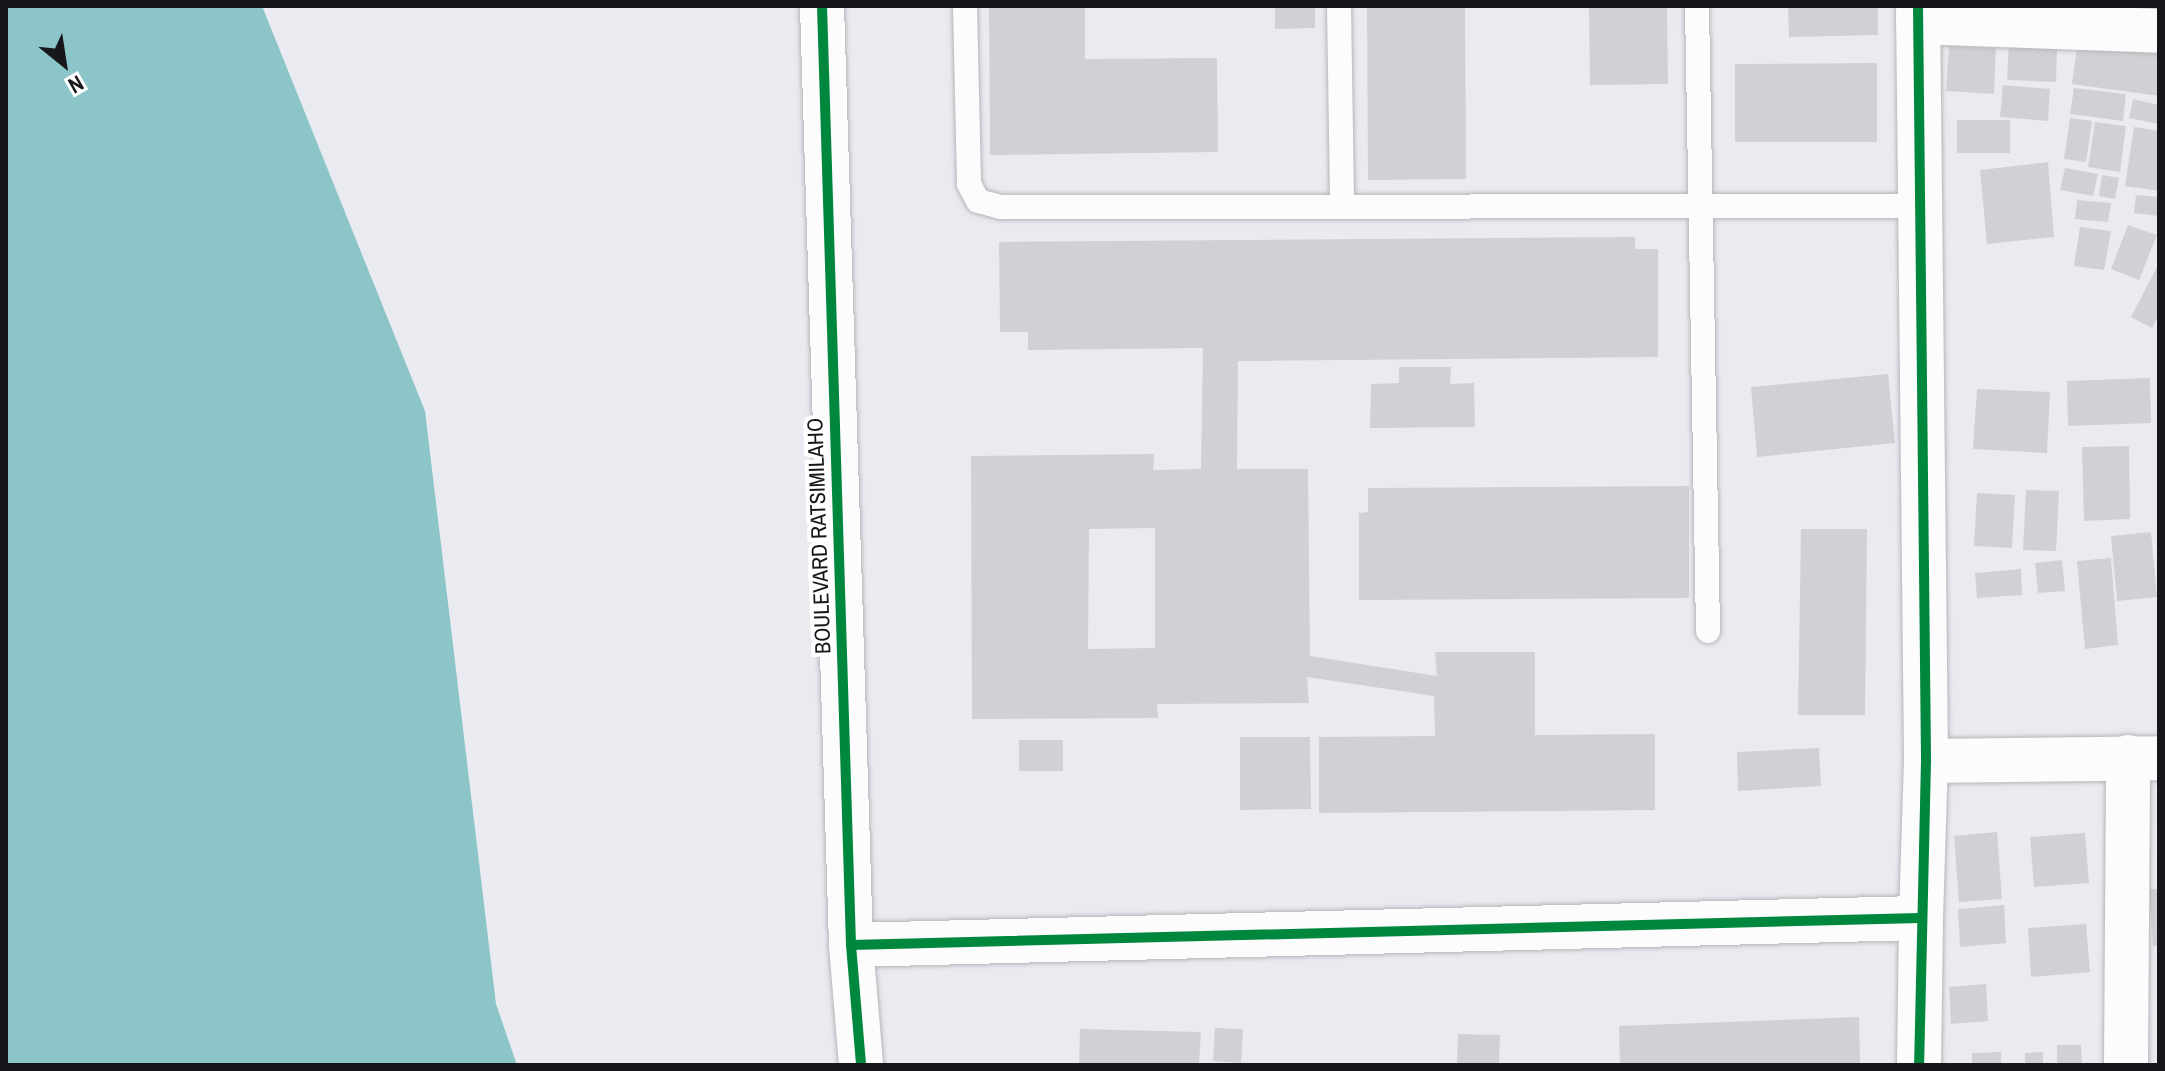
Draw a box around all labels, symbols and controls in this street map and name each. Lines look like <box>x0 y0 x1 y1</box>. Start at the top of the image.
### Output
north arrow <box>24 24 104 104</box>
text: N <box>63 69 89 101</box>
street label: BOULEVARD RATSIMILAHO <box>802 418 836 654</box>

